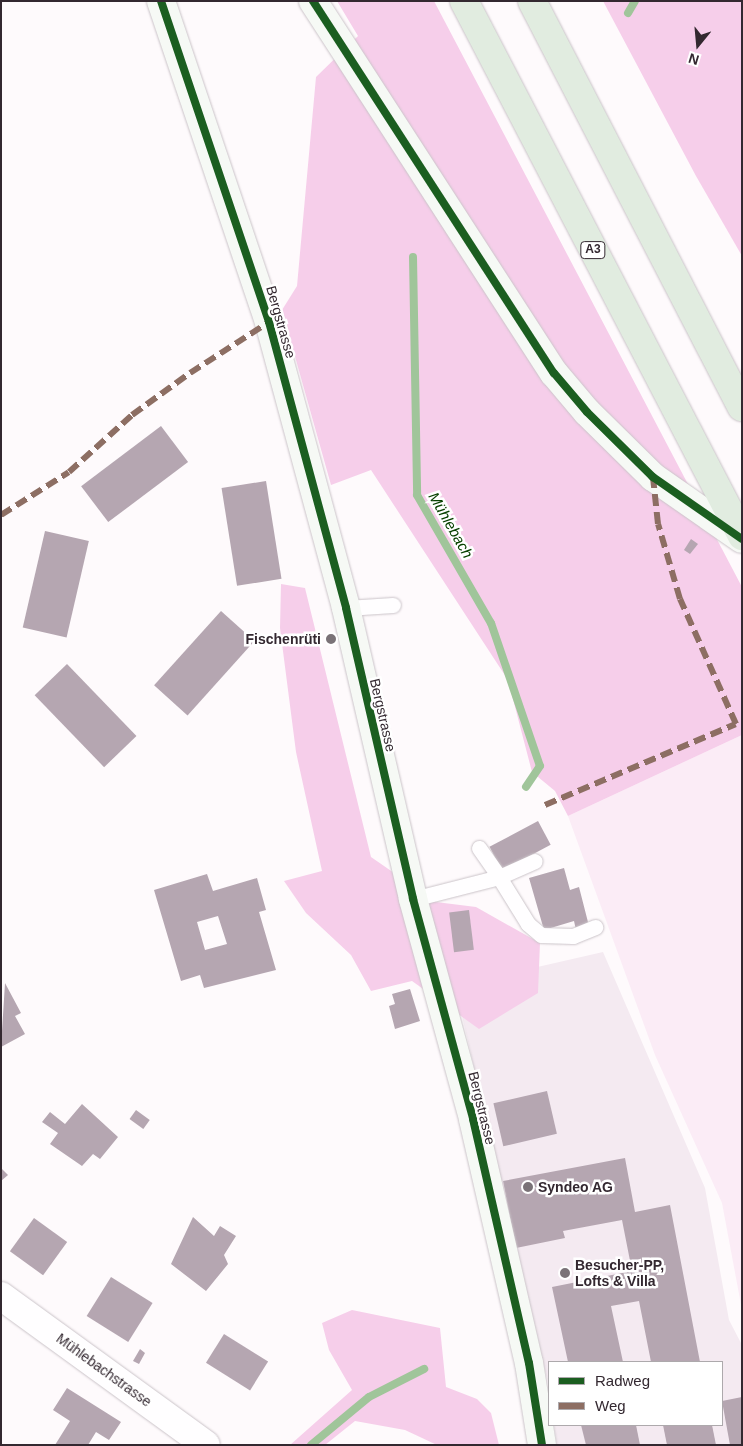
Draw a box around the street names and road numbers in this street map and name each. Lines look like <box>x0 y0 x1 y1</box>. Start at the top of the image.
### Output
road number: A3 <box>579 240 607 260</box>
street label: Bergstrasse <box>263 284 299 360</box>
street label: Bergstrasse <box>366 677 400 753</box>
street label: Bergstrasse <box>465 1070 499 1146</box>
street label: Mühlebachstrasse <box>53 1330 155 1410</box>

